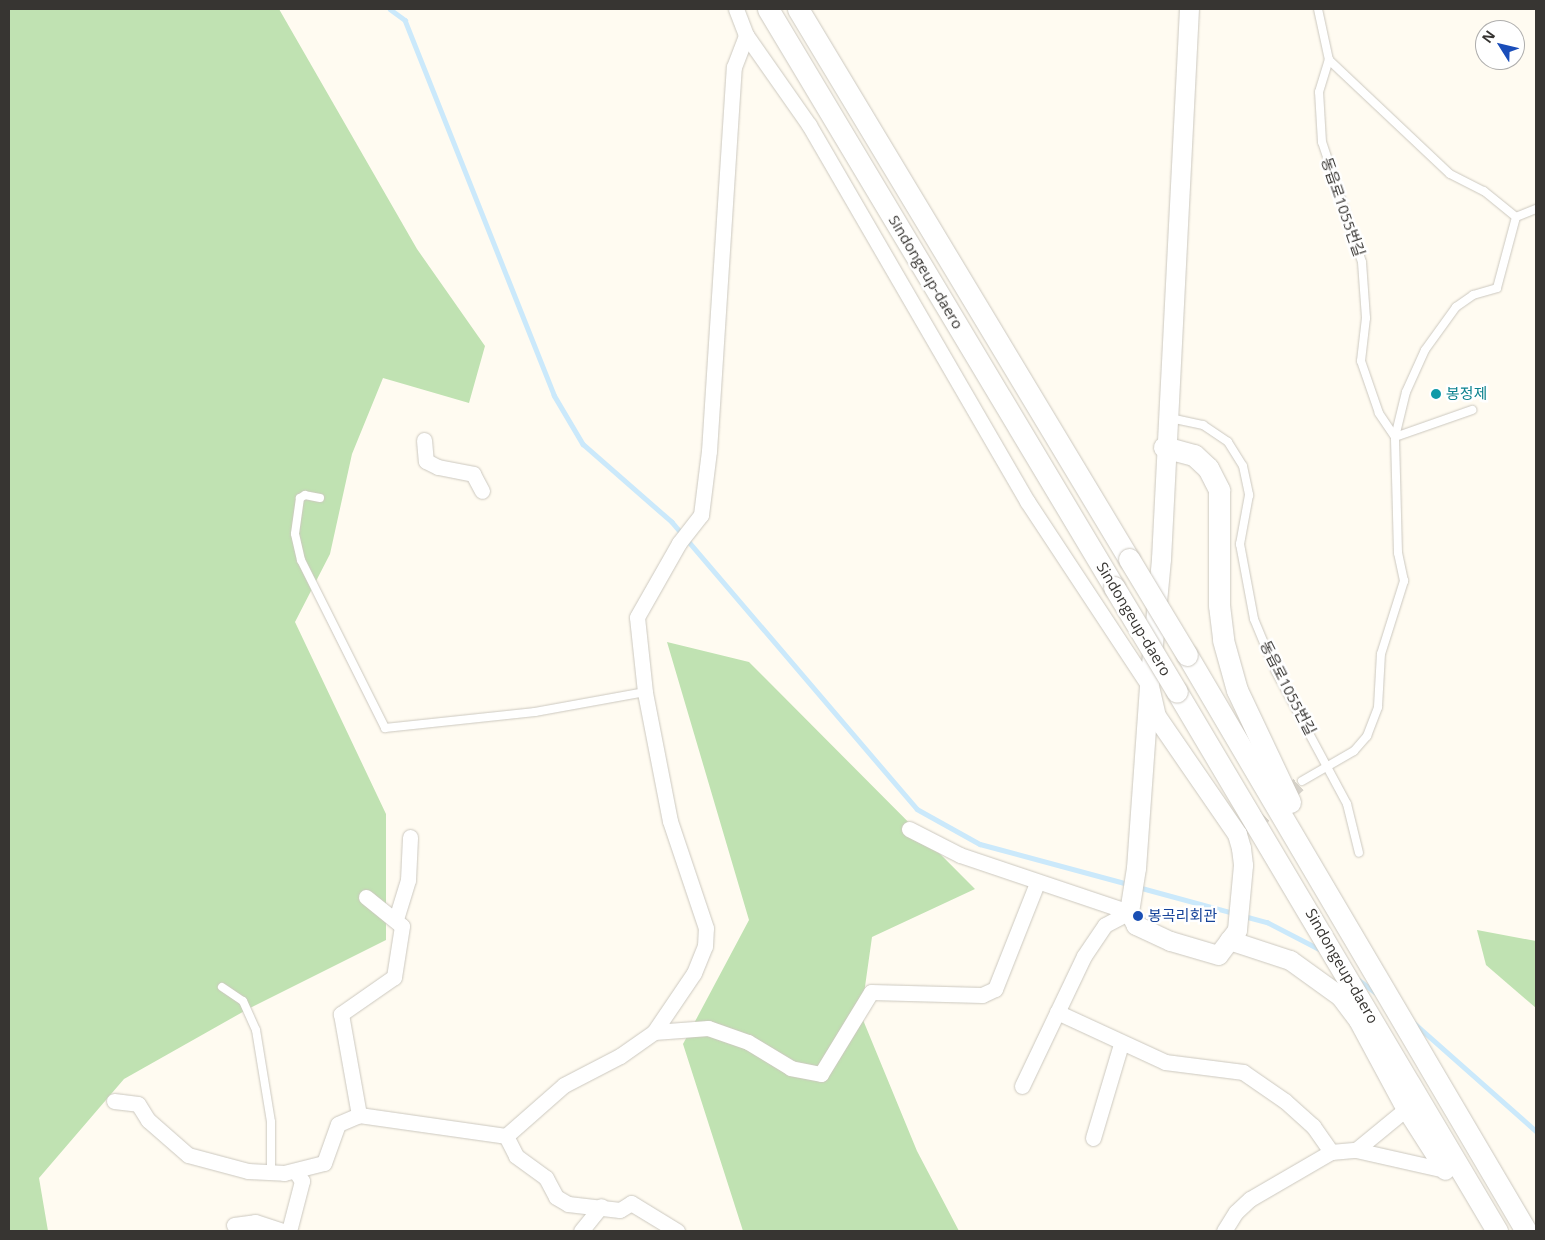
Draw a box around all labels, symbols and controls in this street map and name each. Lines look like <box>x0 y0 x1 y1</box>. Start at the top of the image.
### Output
north arrow <box>1475 20 1525 70</box>
text: N <box>1477 26 1499 47</box>
street label: 동읍로1055번길 <box>1318 155 1368 259</box>
street label: Sindongeup-daero <box>885 212 967 332</box>
place label: 봉정제 <box>1446 385 1487 403</box>
marker: 봉정제 <box>1430 388 1442 400</box>
street label: Sindongeup-daero <box>1093 559 1175 679</box>
street label: 동읍로1055번길 <box>1257 638 1319 738</box>
street label: Sindongeup-daero <box>1302 905 1382 1027</box>
place label: 봉곡리회관 <box>1148 907 1217 925</box>
marker: 봉곡리회관 <box>1132 910 1144 922</box>

